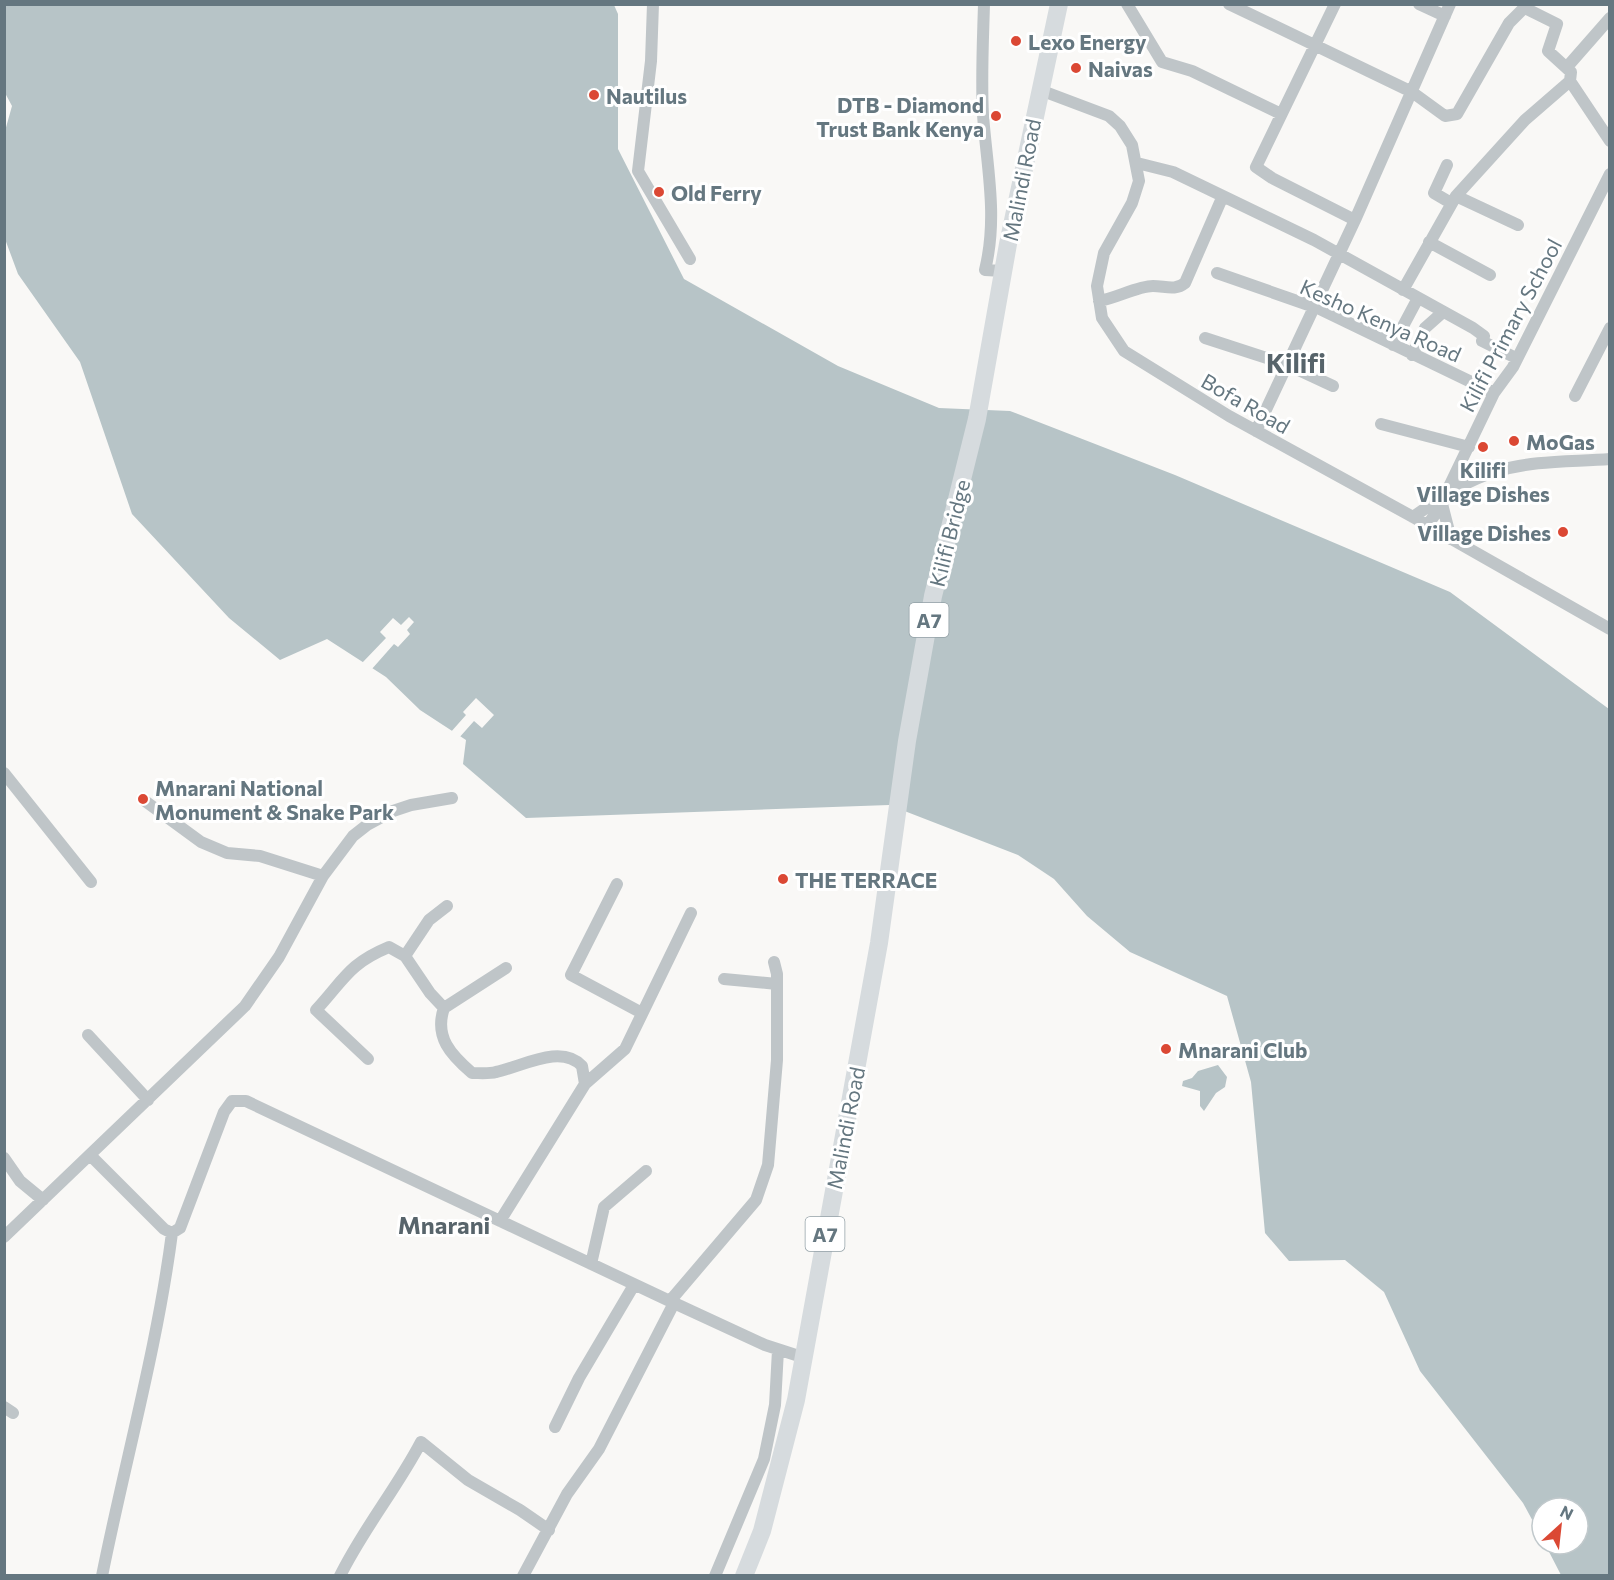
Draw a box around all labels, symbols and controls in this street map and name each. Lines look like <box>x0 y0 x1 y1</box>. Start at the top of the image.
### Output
place label: Lexo Energy <box>1028 29 1147 54</box>
marker: Lexo Energy <box>1009 34 1023 48</box>
place label: Naivas <box>1088 56 1153 81</box>
marker: Naivas <box>1069 61 1083 75</box>
place label: Nautilus <box>606 83 687 108</box>
marker: Nautilus <box>587 88 601 102</box>
place label: DTB - Diamond Trust Bank Kenya <box>816 92 984 141</box>
marker: DTB - Diamond Trust Bank Kenya <box>989 109 1003 123</box>
street label: Malindi Road <box>997 117 1045 243</box>
place label: Old Ferry <box>671 180 762 205</box>
marker: Old Ferry <box>652 185 666 199</box>
street label: Kilifi Primary School <box>1454 234 1566 416</box>
street label: Kesho Kenya Road <box>1297 273 1465 367</box>
district label: Kilifi <box>1266 346 1326 379</box>
street label: Bofa Road <box>1197 368 1295 438</box>
place label: MoGas <box>1526 429 1595 454</box>
marker: MoGas <box>1507 434 1521 448</box>
marker: Kilifi Village Dishes <box>1476 440 1490 454</box>
place label: Kilifi Village Dishes <box>1416 457 1550 506</box>
street label: Kilifi Bridge <box>924 477 974 589</box>
place label: Village Dishes <box>1417 520 1551 545</box>
marker: Village Dishes <box>1556 525 1570 539</box>
road number: A7 <box>910 603 948 637</box>
place label: Mnarani National Monument & Snake Park <box>155 775 394 824</box>
marker: Mnarani National Monument & Snake Park <box>136 792 150 806</box>
place label: THE TERRACE <box>795 867 937 892</box>
marker: THE TERRACE <box>776 872 790 886</box>
place label: Mnarani Club <box>1178 1037 1307 1062</box>
marker: Mnarani Club <box>1159 1042 1173 1056</box>
street label: Malindi Road <box>821 1065 869 1191</box>
district label: Mnarani <box>398 1210 490 1239</box>
road number: A7 <box>806 1217 844 1251</box>
north arrow <box>1530 1496 1590 1556</box>
text: N <box>1557 1501 1577 1523</box>

